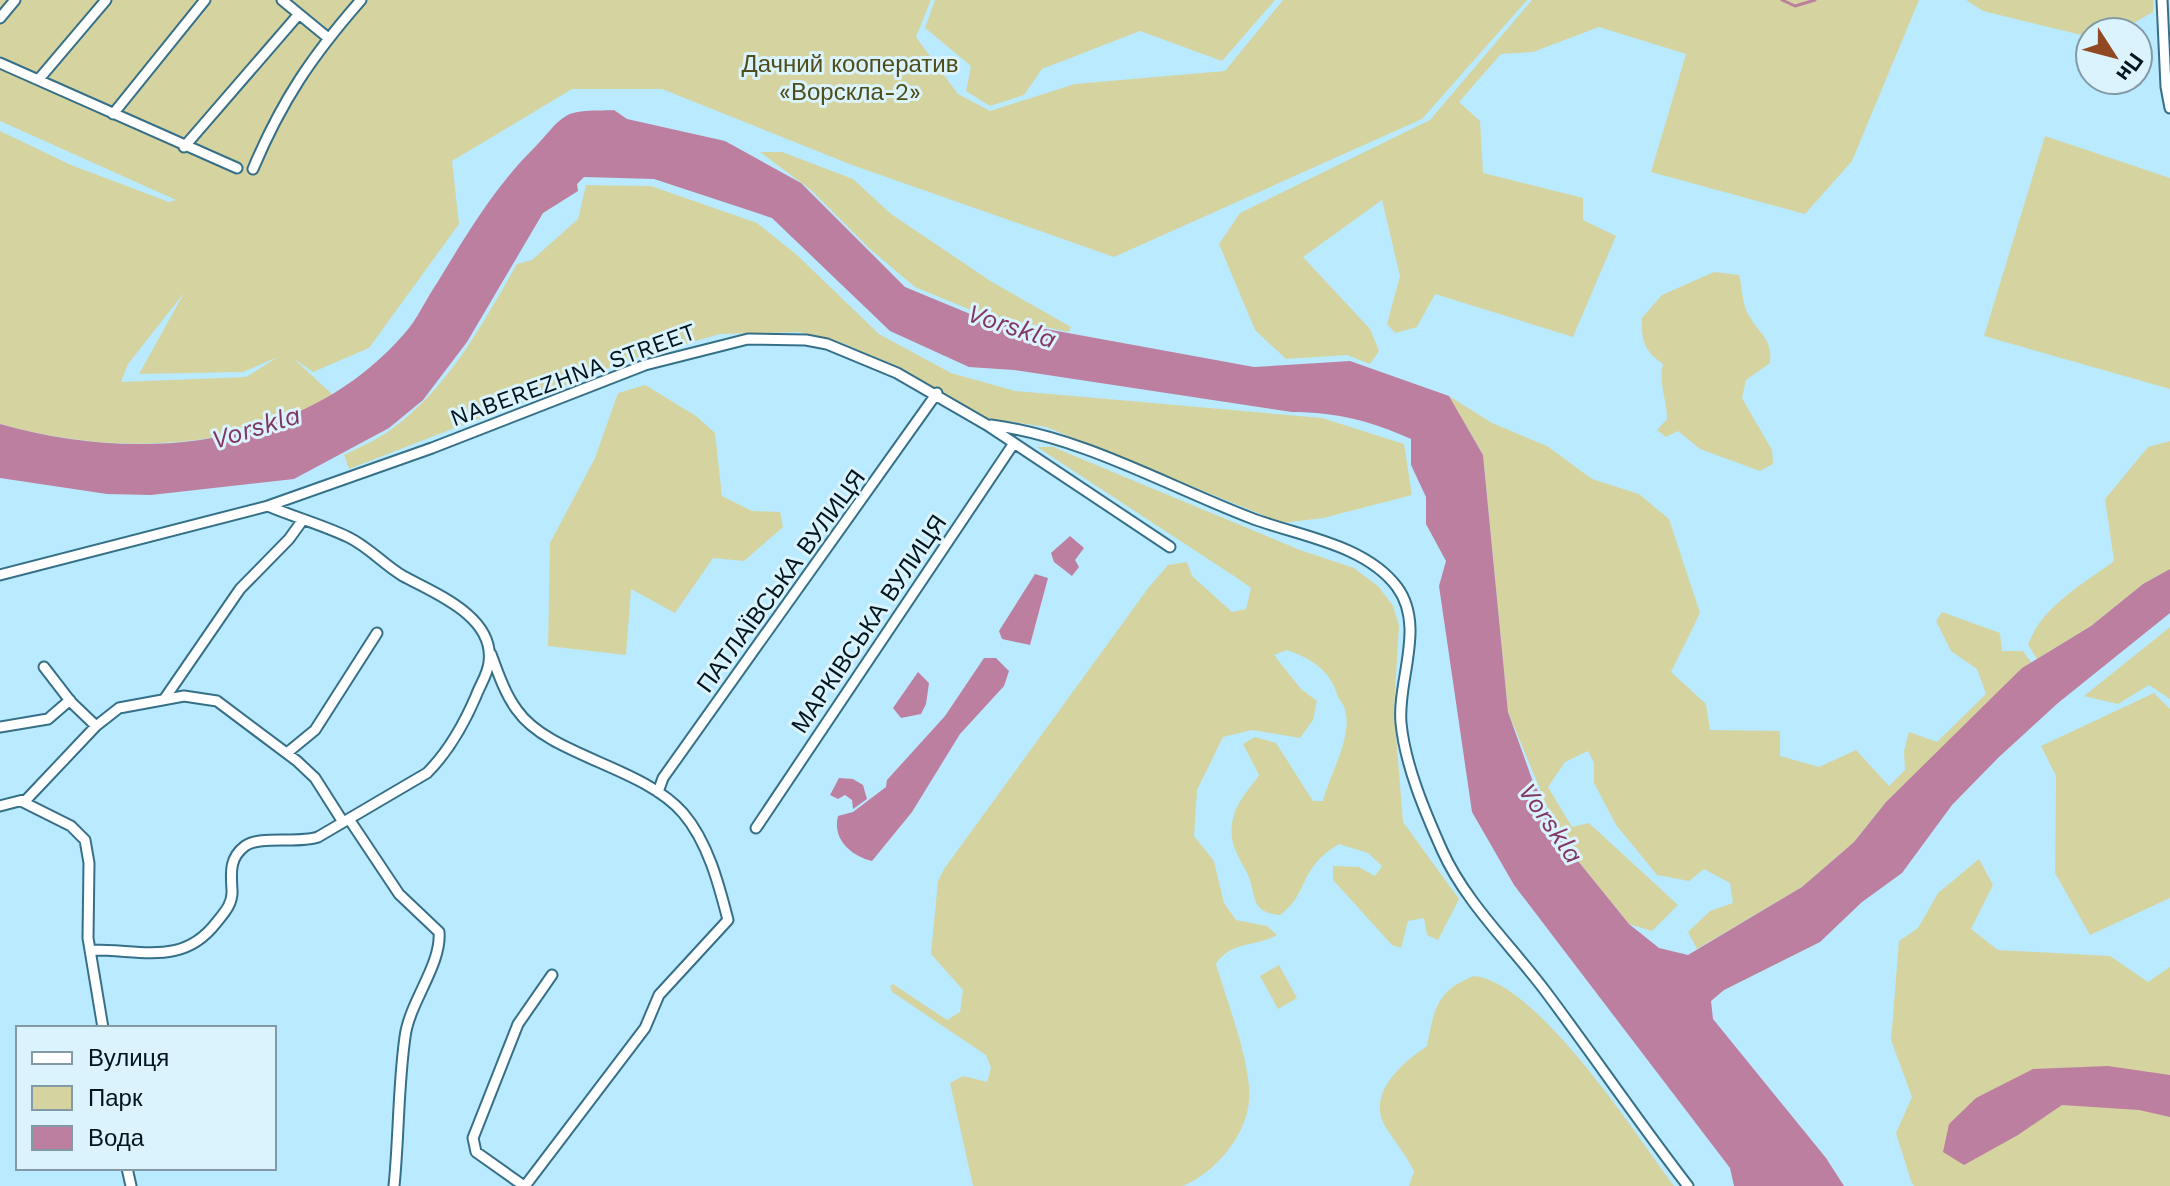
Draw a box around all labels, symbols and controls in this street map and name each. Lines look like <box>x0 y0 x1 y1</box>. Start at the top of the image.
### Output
north arrow <box>2074 16 2154 96</box>
text: Пн <box>2111 48 2148 87</box>
park label: Дачний кооператив «Ворскла-2» <box>742 50 958 106</box>
water label: Vorskla <box>964 298 1060 354</box>
street label: NABEREZHNA STREET <box>446 317 700 433</box>
water label: Vorskla <box>208 399 304 455</box>
street label: ПАТЛАЇВСЬКА ВУЛИЦЯ <box>691 464 871 698</box>
street label: МАРКІВСЬКА ВУЛИЦЯ <box>786 510 952 738</box>
water label: Vorskla <box>1513 777 1589 869</box>
legend <box>16 1026 276 1170</box>
text: Вулиця <box>88 1044 169 1072</box>
text: Парк <box>88 1084 143 1112</box>
text: Вода <box>88 1124 145 1152</box>

